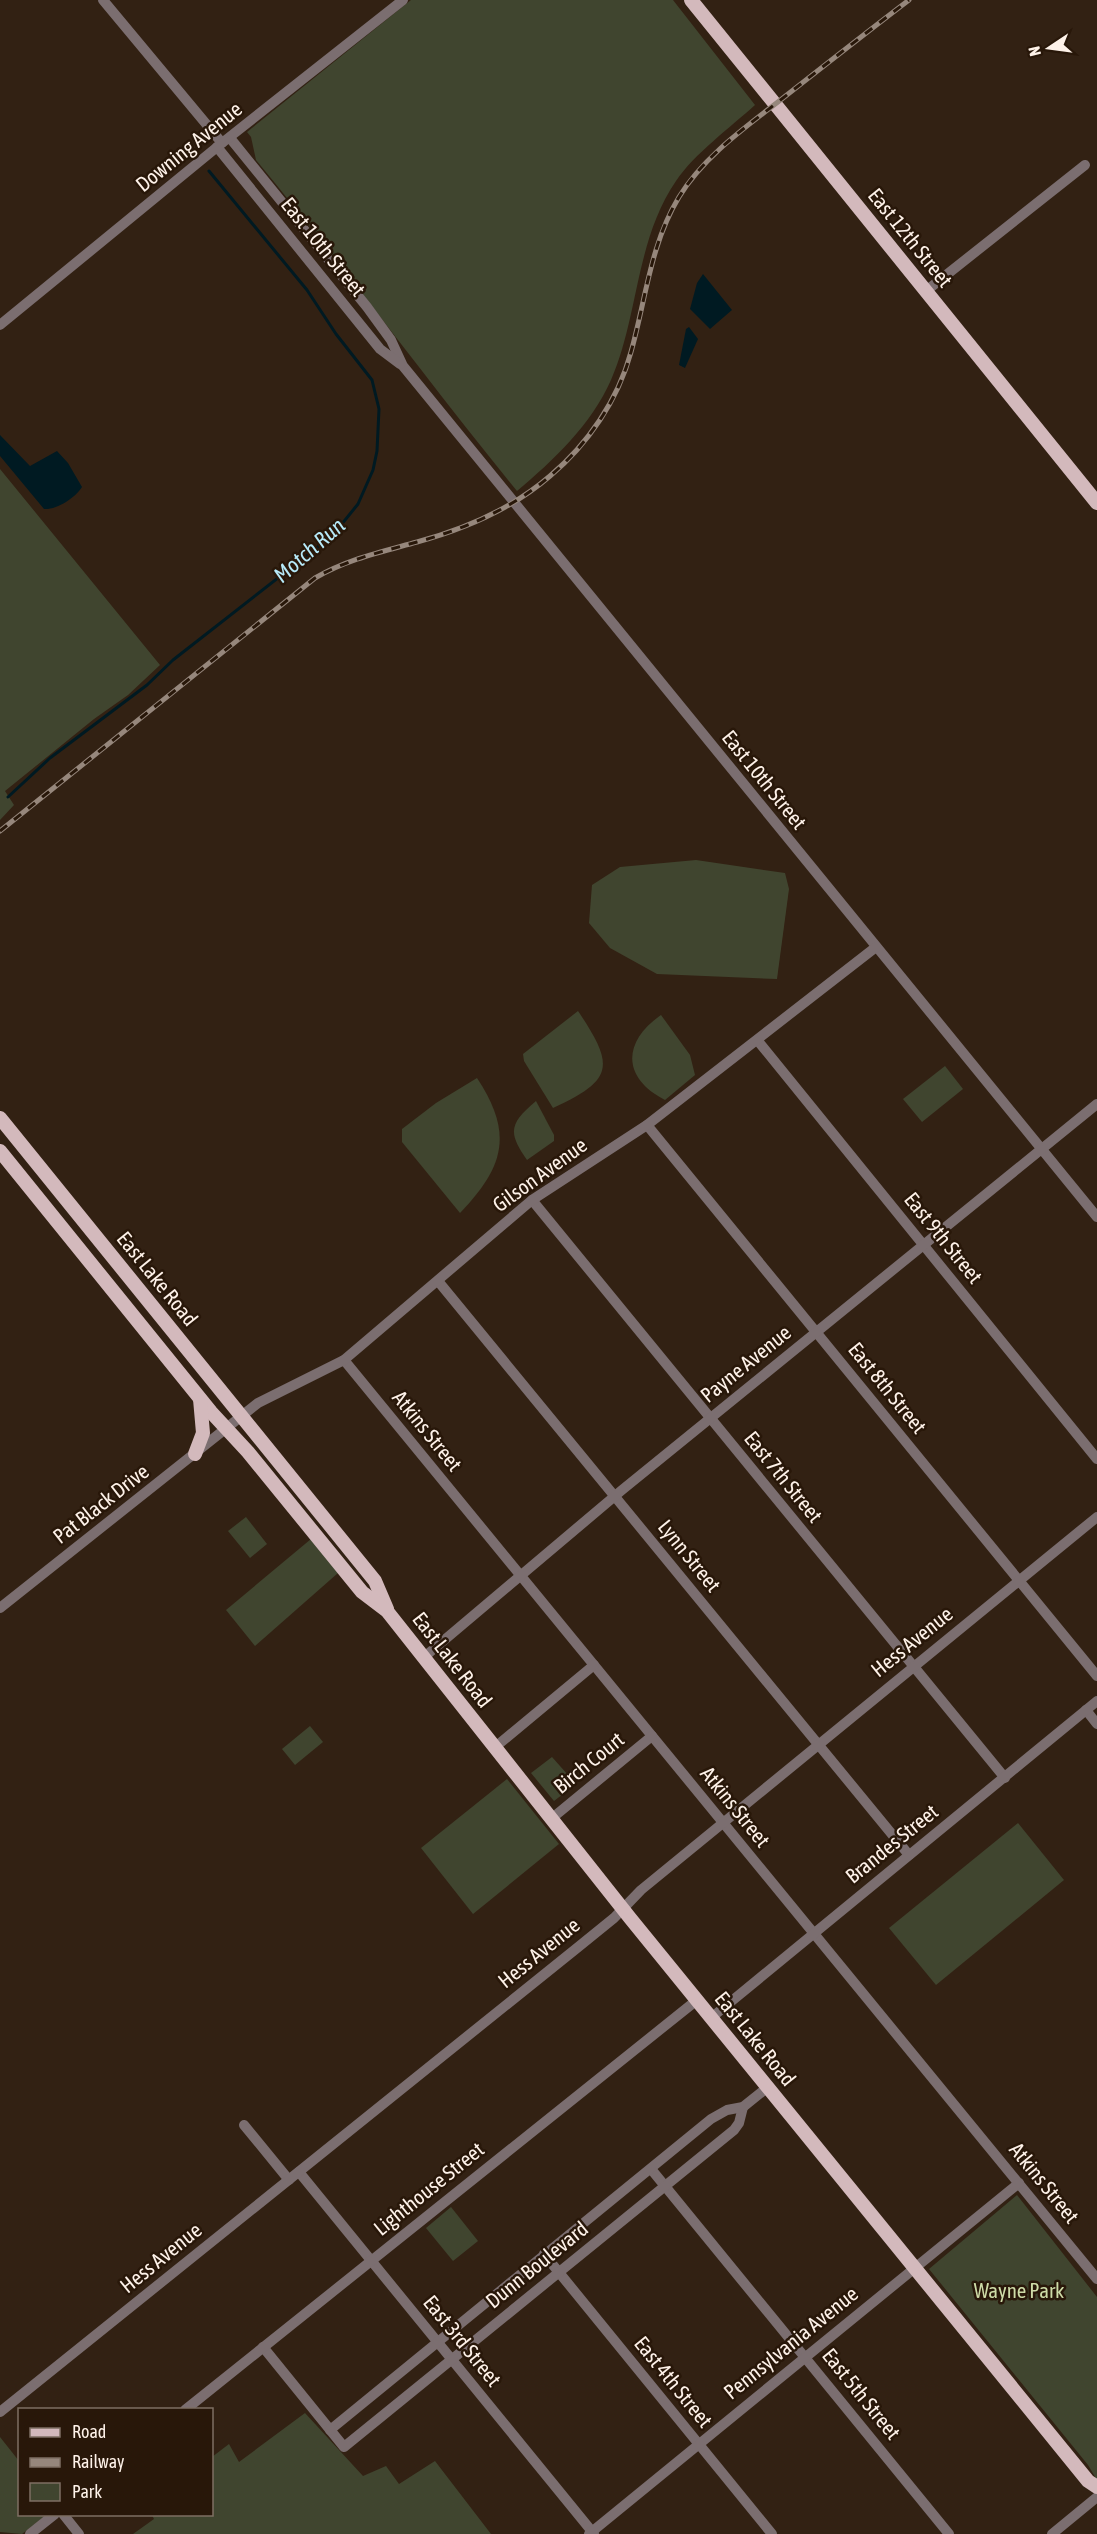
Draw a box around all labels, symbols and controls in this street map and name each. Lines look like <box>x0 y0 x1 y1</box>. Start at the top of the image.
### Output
north arrow <box>1019 18 1079 78</box>
text: N <box>1025 45 1044 58</box>
street label: Downing Avenue <box>131 96 246 196</box>
street label: East 12th Street <box>864 183 958 292</box>
street label: East 10th Street <box>277 192 371 301</box>
water label: Motch Run <box>268 512 350 588</box>
street label: East 10th Street <box>718 725 812 834</box>
street label: Gilson Avenue <box>488 1132 591 1216</box>
street label: East 9th Street <box>900 1187 988 1288</box>
street label: East Lake Road <box>112 1226 203 1330</box>
street label: Payne Avenue <box>695 1320 795 1407</box>
street label: East 8th Street <box>844 1337 932 1438</box>
street label: Atkins Street <box>388 1385 467 1475</box>
street label: East 7th Street <box>740 1426 828 1527</box>
street label: Pat Black Drive <box>48 1459 153 1548</box>
street label: Lynn Street <box>654 1515 726 1596</box>
street label: Hess Avenue <box>866 1601 957 1681</box>
street label: East Lake Road <box>408 1607 497 1712</box>
street label: Birch Court <box>548 1727 628 1798</box>
street label: Atkins Street <box>696 1761 775 1851</box>
street label: Brandes Street <box>840 1799 942 1888</box>
street label: Hess Avenue <box>493 1912 584 1992</box>
street label: East Lake Road <box>710 1986 801 2090</box>
street label: Lighthouse Street <box>369 2137 488 2240</box>
street label: Atkins Street <box>1005 2137 1084 2227</box>
street label: Dunn Boulevard <box>481 2216 592 2313</box>
street label: Hess Avenue <box>115 2217 206 2297</box>
park label: Wayne Park <box>974 2278 1064 2302</box>
street label: Pennsylvania Avenue <box>719 2281 862 2404</box>
street label: East 3rd Street <box>419 2290 507 2391</box>
street label: East 4th Street <box>630 2331 718 2432</box>
street label: East 5th Street <box>818 2343 906 2444</box>
legend <box>18 2408 213 2516</box>
text: Road <box>72 2421 106 2442</box>
text: Railway <box>72 2451 124 2472</box>
text: Park <box>72 2481 102 2502</box>

